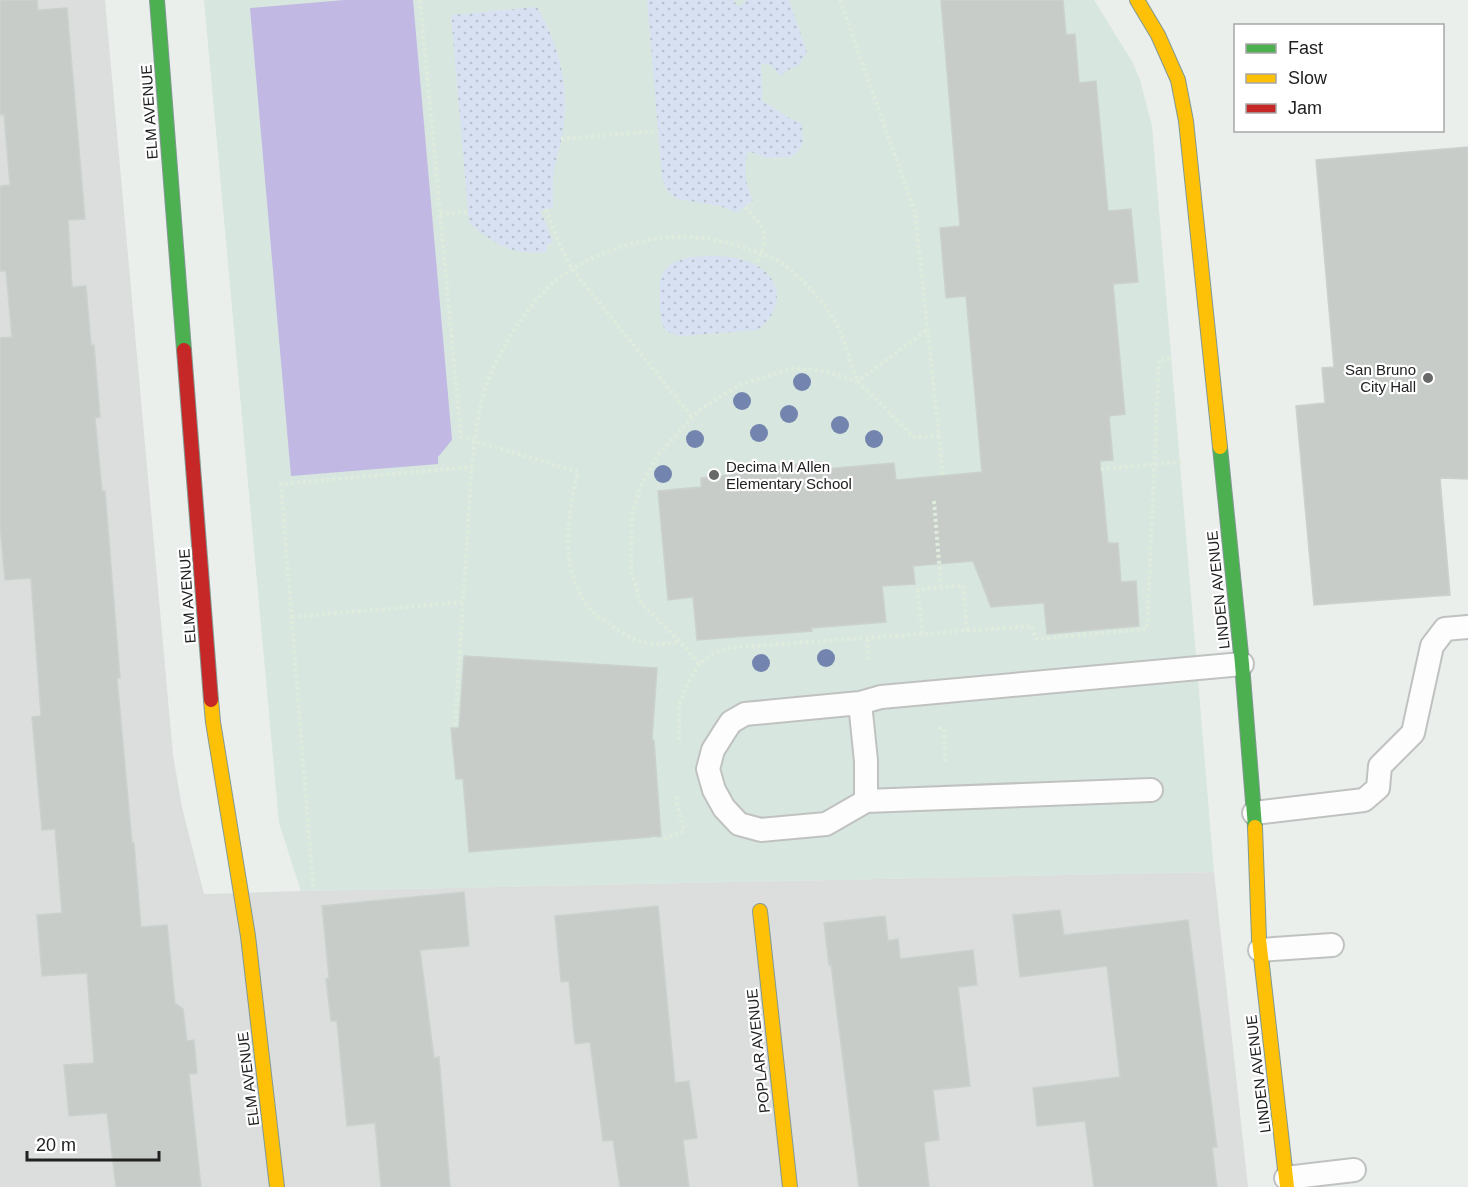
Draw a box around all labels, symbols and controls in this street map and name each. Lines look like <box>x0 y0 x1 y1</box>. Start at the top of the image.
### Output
legend <box>1234 24 1444 132</box>
text: Fast <box>1288 38 1323 58</box>
street label: ELM AVENUE <box>137 64 161 160</box>
text: Slow <box>1288 68 1328 88</box>
text: Jam <box>1288 98 1322 118</box>
place label: San Bruno City Hall <box>1345 361 1416 395</box>
marker: San Bruno City Hall <box>1421 371 1435 385</box>
place label: Decima M Allen Elementary School <box>726 458 852 492</box>
marker: Decima M Allen Elementary School <box>707 468 721 482</box>
street label: LINDEN AVENUE <box>1203 530 1233 650</box>
street label: ELM AVENUE <box>175 548 199 644</box>
street label: POPLAR AVENUE <box>743 988 773 1114</box>
street label: LINDEN AVENUE <box>1242 1014 1274 1134</box>
street label: ELM AVENUE <box>234 1031 262 1127</box>
scale bar <box>27 1124 159 1162</box>
text: 20 m <box>36 1135 76 1155</box>

